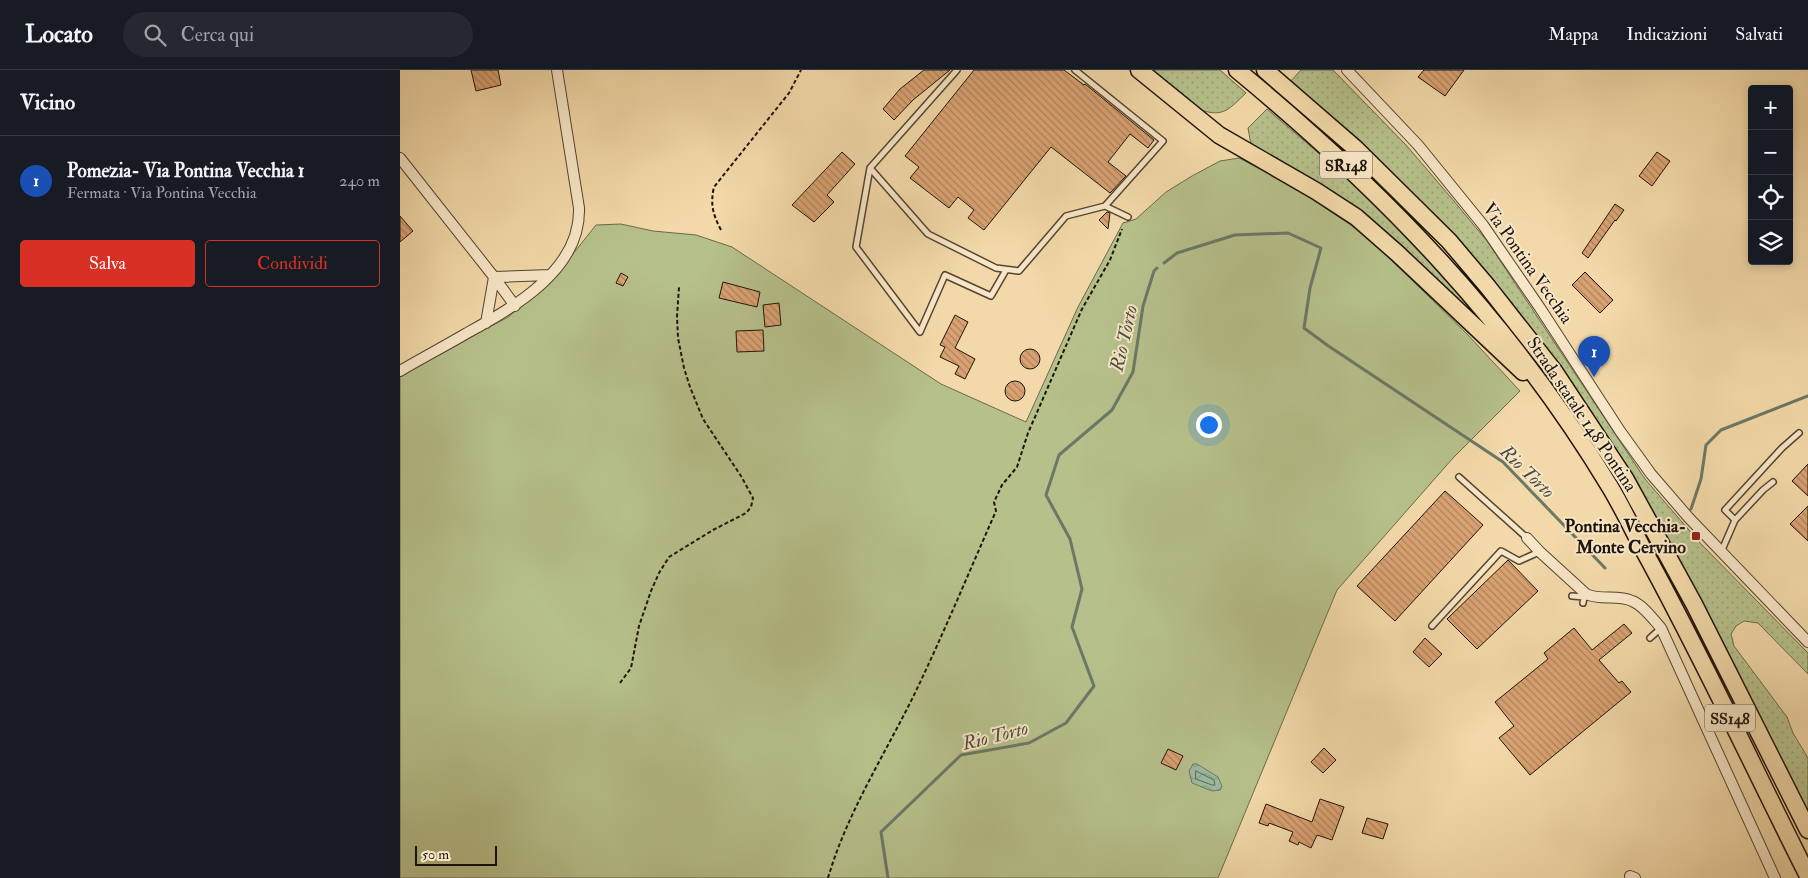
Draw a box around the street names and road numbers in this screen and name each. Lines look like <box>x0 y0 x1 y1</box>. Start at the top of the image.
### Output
road number: SR148 <box>1320 152 1372 178</box>
street label: Via Pontina Vecchia <box>1477 198 1578 329</box>
street label: Strada statale 148 Pontina <box>1522 333 1642 495</box>
road number: SS148 <box>1705 704 1755 731</box>

